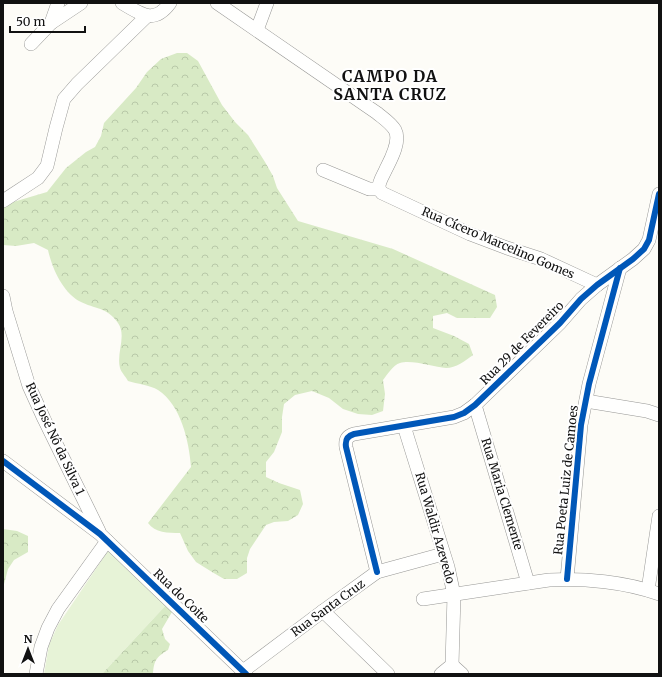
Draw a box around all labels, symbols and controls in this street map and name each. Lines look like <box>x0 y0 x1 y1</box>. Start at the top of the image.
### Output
scale bar <box>10 8 85 34</box>
text: 50 m <box>16 14 45 29</box>
district label: CAMPO DA SANTA CRUZ <box>333 66 447 104</box>
street label: Rua Cícero Marcelino Gomes <box>419 203 577 282</box>
street label: Rua 29 de Fevereiro <box>477 298 567 388</box>
street label: Rua José Nô da Silva 1 <box>23 380 88 498</box>
street label: Rua Poeta Luiz de Camoes <box>550 404 581 556</box>
street label: Rua Maria Clemente <box>478 436 527 552</box>
street label: Rua Waldir Azevedo <box>412 471 459 585</box>
street label: Rua do Coite <box>151 566 212 626</box>
street label: Rua Santa Cruz <box>288 575 368 639</box>
north arrow <box>8 629 48 669</box>
text: N <box>24 632 33 646</box>

